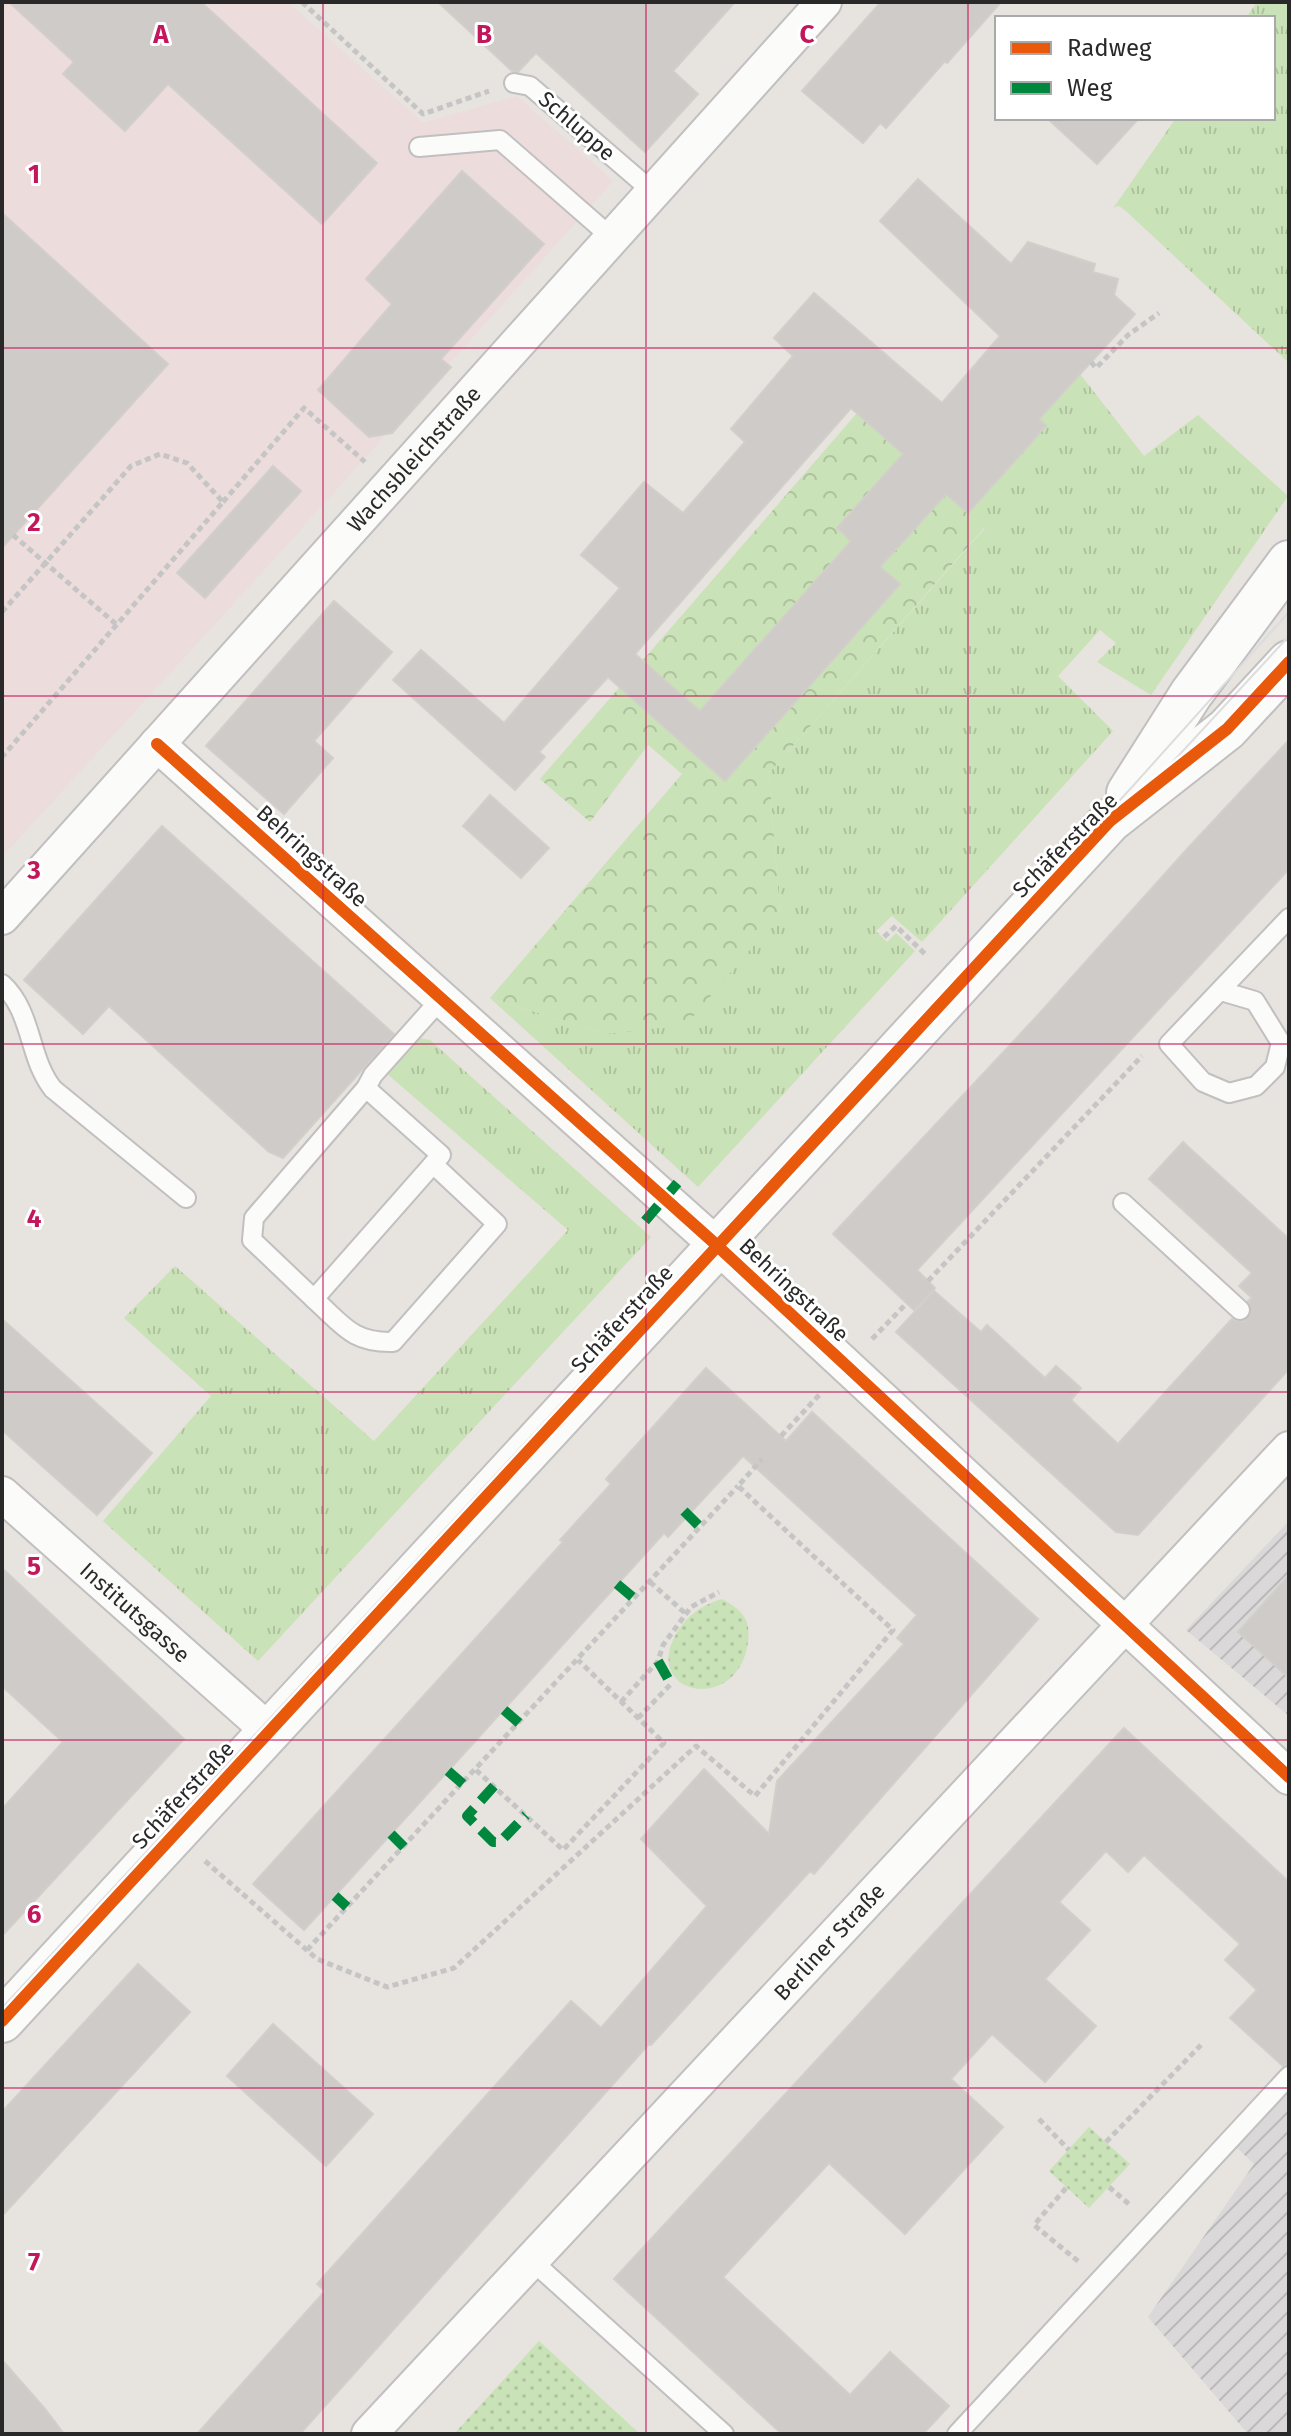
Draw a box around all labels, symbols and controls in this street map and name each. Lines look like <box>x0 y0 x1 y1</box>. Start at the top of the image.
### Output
legend <box>995 16 1275 120</box>
text: A <box>152 19 169 50</box>
text: B <box>476 19 492 50</box>
text: C <box>800 19 815 50</box>
text: Radweg <box>1067 34 1152 62</box>
text: Weg <box>1067 74 1113 102</box>
street label: Schluppe <box>533 85 621 167</box>
text: 1 <box>28 159 40 190</box>
street label: Wachsbleichstraße <box>341 380 486 537</box>
text: 2 <box>27 507 41 538</box>
street label: Schäferstraße <box>1007 787 1123 903</box>
street label: Behringstraße <box>251 799 373 913</box>
text: 3 <box>26 855 41 886</box>
text: 4 <box>27 1203 42 1234</box>
street label: Behringstraße <box>734 1232 854 1348</box>
street label: Schäferstraße <box>565 1259 679 1379</box>
text: 5 <box>27 1551 41 1582</box>
street label: Institutsgasse <box>75 1556 196 1668</box>
street label: Schäferstraße <box>126 1735 240 1855</box>
street label: Berliner Straße <box>768 1877 890 2006</box>
text: 6 <box>27 1899 42 1930</box>
text: 7 <box>28 2247 40 2278</box>

